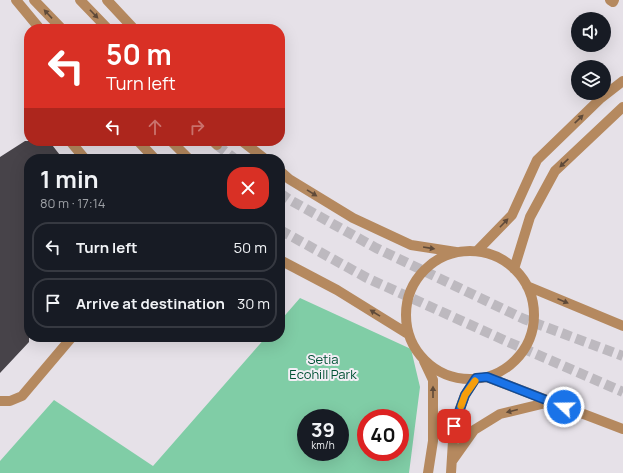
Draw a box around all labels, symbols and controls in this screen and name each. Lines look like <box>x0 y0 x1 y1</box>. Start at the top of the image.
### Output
one-way arrow <box>44 10 53 19</box>
one-way arrow <box>89 10 98 19</box>
map controls <box>571 12 611 100</box>
button: sound <box>571 12 611 52</box>
text: 50 m <box>106 35 172 73</box>
icon: left <box>40 40 92 92</box>
button: layers <box>571 60 611 100</box>
text: Turn left <box>106 71 176 95</box>
one-way arrow <box>574 115 584 124</box>
icon: left <box>102 116 124 138</box>
icon: ahead <box>144 116 166 138</box>
icon: right <box>186 116 208 138</box>
one-way arrow <box>559 158 569 168</box>
text: 1 min <box>40 162 99 195</box>
button: close <box>227 167 269 209</box>
one-way arrow <box>307 189 317 197</box>
text: 80 m · 17:14 <box>40 194 105 212</box>
one-way arrow <box>499 218 509 228</box>
icon: left <box>42 236 64 258</box>
text: Turn left <box>76 237 138 258</box>
text: 50 m <box>233 237 267 258</box>
one-way arrow <box>423 245 435 251</box>
icon: arrive <box>42 292 64 314</box>
text: Arrive at destination <box>76 293 225 314</box>
text: 30 m <box>237 293 270 314</box>
one-way arrow <box>557 298 569 304</box>
one-way arrow <box>369 310 381 317</box>
park label: Setia Ecohill Park <box>289 350 357 383</box>
one-way arrow <box>430 385 436 398</box>
position arrow <box>543 386 585 428</box>
one-way arrow <box>506 408 518 414</box>
speed limit sign: 40 <box>357 409 409 461</box>
pin <box>437 409 471 443</box>
icon: arrive <box>443 415 465 437</box>
text: 39 <box>311 416 335 443</box>
text: km/h <box>311 438 335 452</box>

